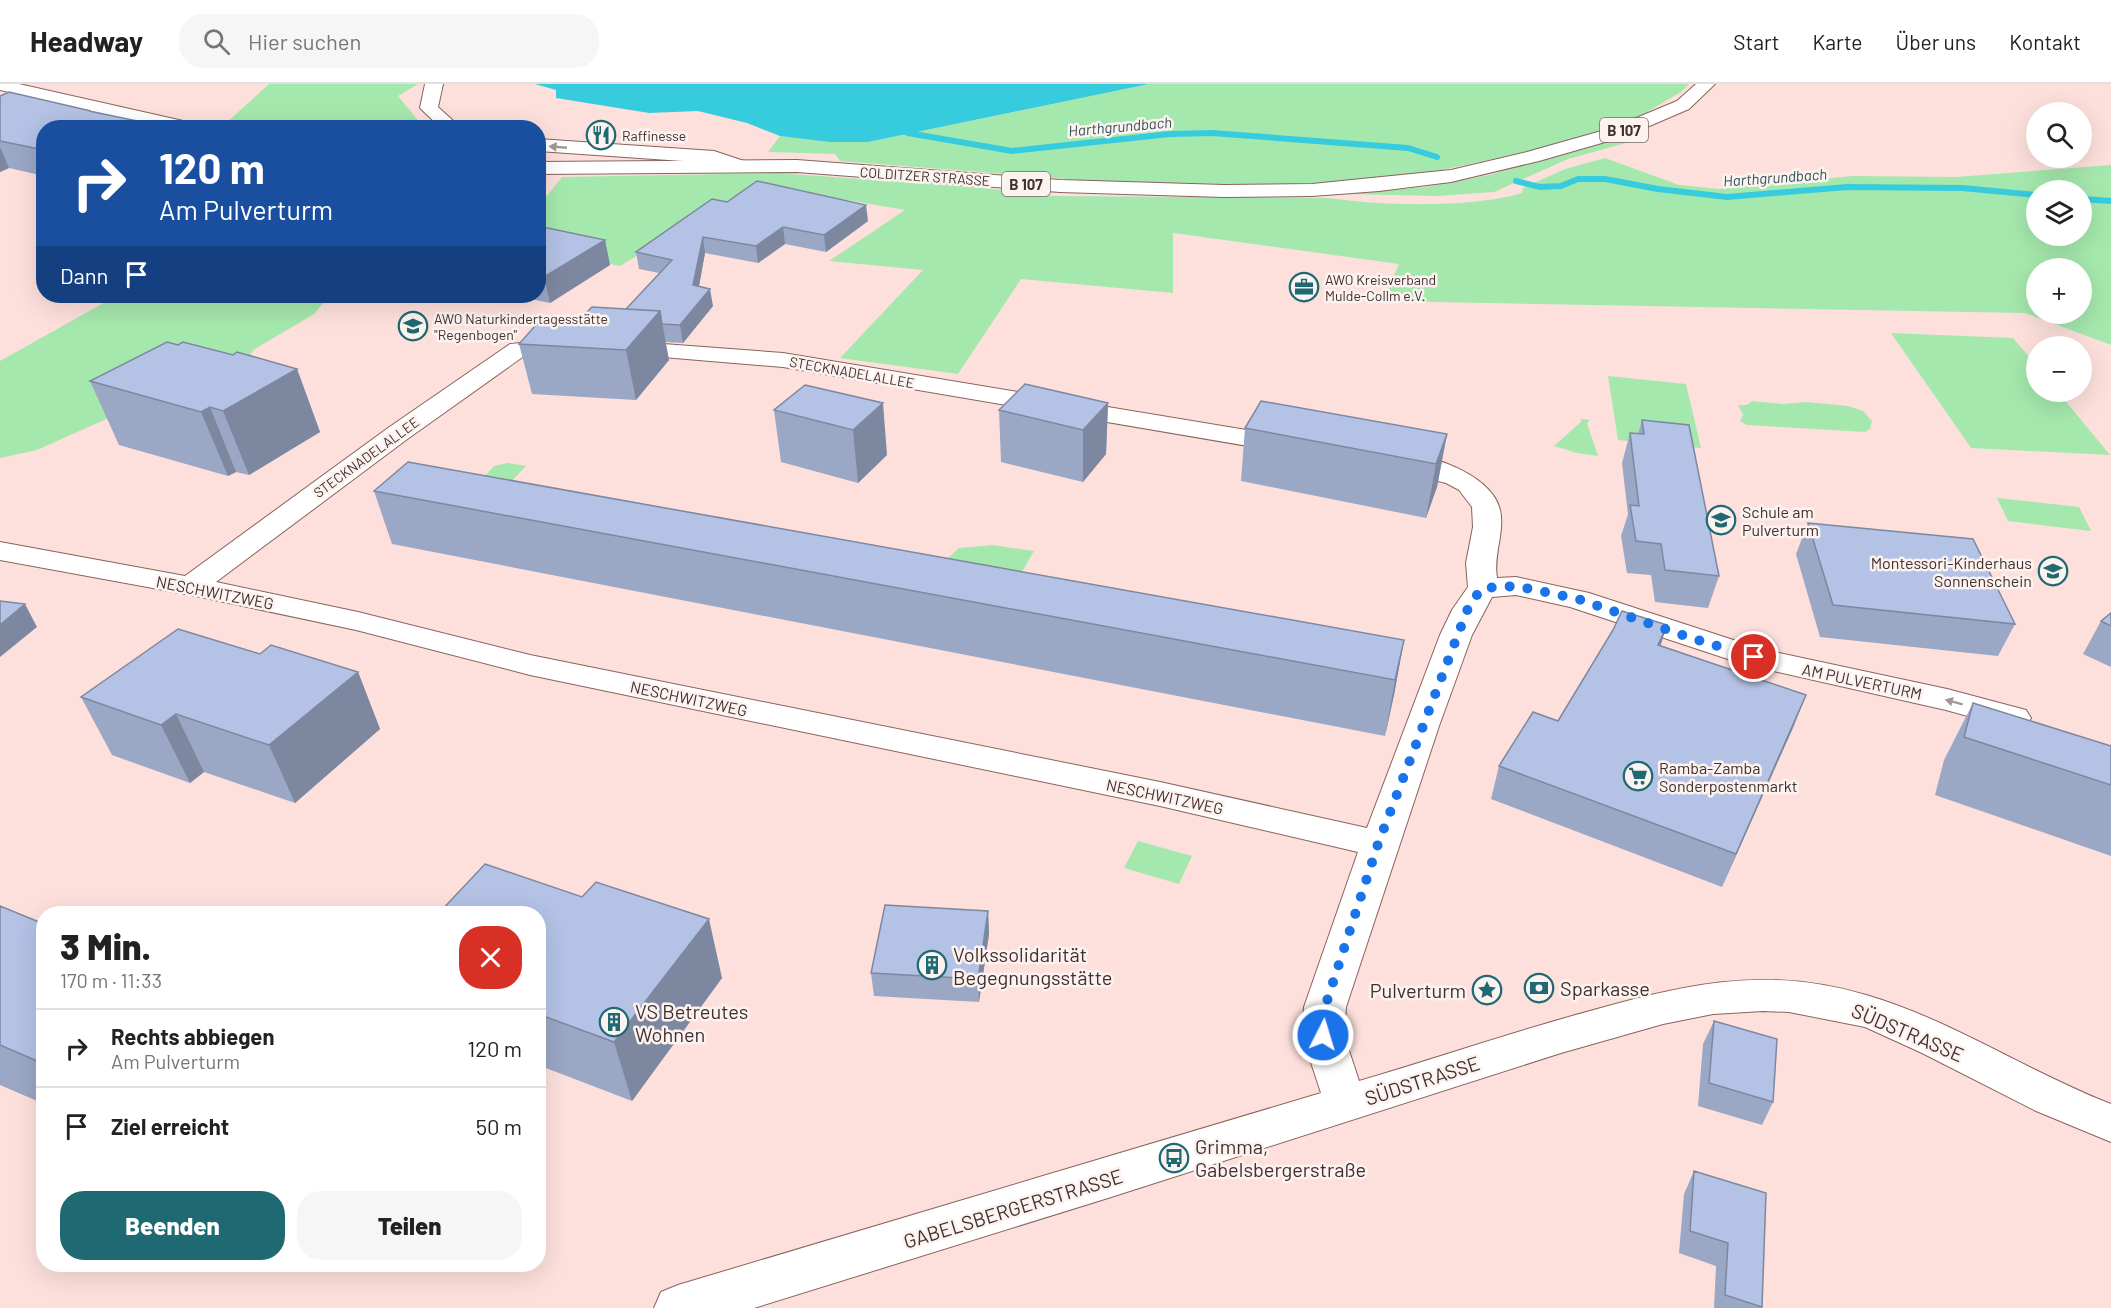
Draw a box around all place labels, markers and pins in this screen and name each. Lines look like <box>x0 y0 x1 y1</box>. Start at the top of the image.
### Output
restaurant icon: Raffinesse <box>585 119 617 151</box>
place label: Raffinesse <box>622 127 686 144</box>
office icon: AWO Kreisverband Mulde-Collm e.V. <box>1288 271 1320 303</box>
place label: AWO Kreisverband Mulde-Collm e.V. <box>1325 271 1436 304</box>
school or university icon: AWO Naturkindertagesstätte "Regenbogen" <box>397 310 429 342</box>
place label: AWO Naturkindertagesstätte "Regenbogen" <box>434 310 608 343</box>
place label: Schule am Pulverturm <box>1742 502 1819 539</box>
school or university icon: Schule am Pulverturm <box>1705 504 1737 536</box>
place label: Montessori-Kinderhaus Sonnenschein <box>1871 553 2032 590</box>
school or university icon: Montessori-Kinderhaus Sonnenschein <box>2037 555 2069 587</box>
pin <box>1728 631 1779 682</box>
place label: Ramba-Zamba Sonderpostenmarkt <box>1659 758 1798 795</box>
supermarket icon: Ramba-Zamba Sonderpostenmarkt <box>1622 760 1654 792</box>
place label: Volkssolidarität Begegnungsstätte <box>953 942 1112 989</box>
building icon: Volkssolidarität Begegnungsstätte <box>916 949 948 981</box>
bank icon: Sparkasse <box>1523 972 1555 1004</box>
place icon: Pulverturm <box>1471 974 1503 1006</box>
place label: Sparkasse <box>1560 976 1650 1000</box>
place label: Pulverturm <box>1370 978 1466 1002</box>
place label: VS Betreutes Wohnen <box>635 999 748 1046</box>
building icon: VS Betreutes Wohnen <box>598 1006 630 1038</box>
place label: Grimma, Gabelsbergerstraße <box>1195 1134 1366 1181</box>
bus stop icon: Grimma, Gabelsbergerstraße <box>1158 1142 1190 1174</box>

